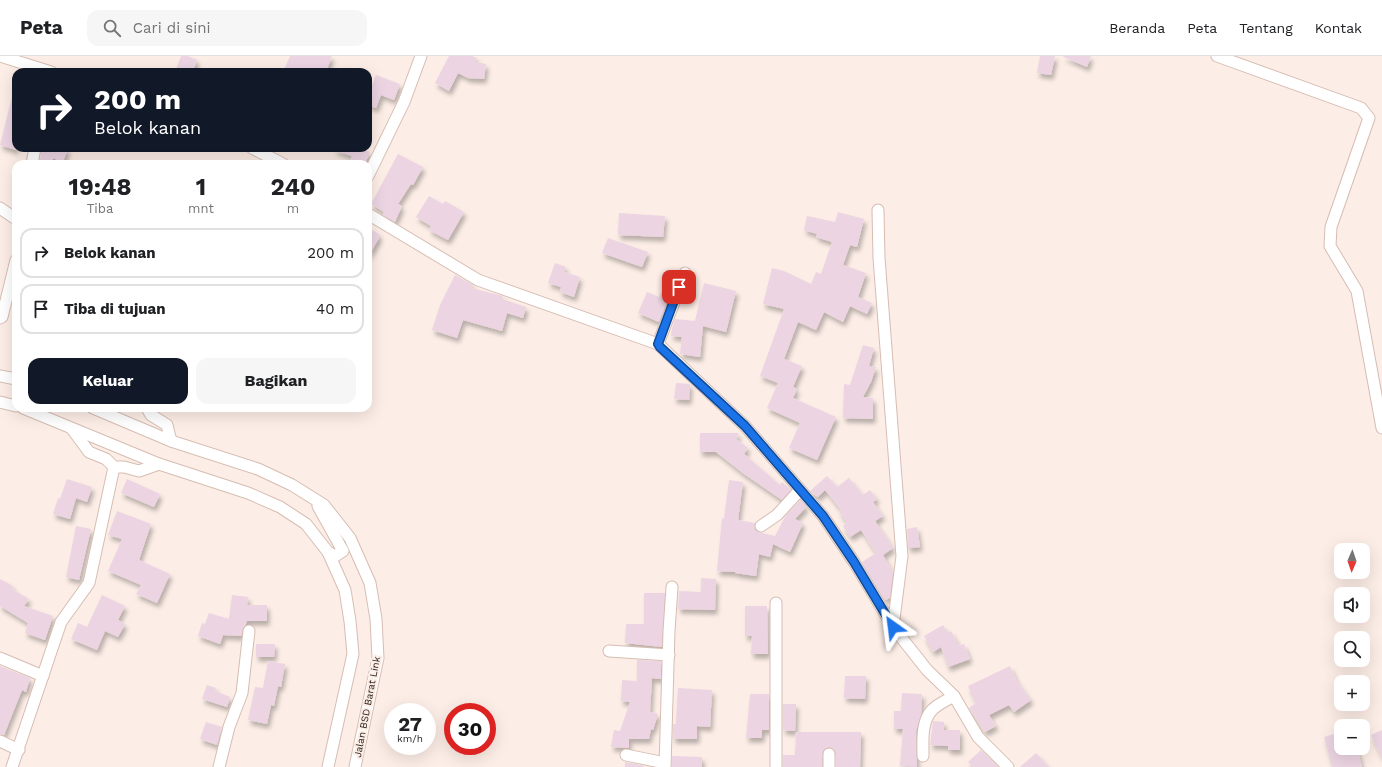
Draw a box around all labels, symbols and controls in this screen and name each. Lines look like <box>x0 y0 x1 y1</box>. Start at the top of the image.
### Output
search box <box>87 10 367 46</box>
text: Peta <box>20 16 63 39</box>
icon: search <box>101 17 123 39</box>
text: Cari di sini <box>133 19 210 37</box>
text: Beranda <box>1109 20 1165 36</box>
text: Peta <box>1187 20 1217 36</box>
text: Tentang <box>1239 20 1293 36</box>
text: Kontak <box>1315 20 1362 36</box>
text: 200 m <box>94 83 181 116</box>
icon: right <box>28 84 80 136</box>
text: Belok kanan <box>94 117 201 138</box>
text: 19:48 <box>69 173 132 201</box>
text: 1 <box>196 173 206 201</box>
text: 240 <box>270 173 315 201</box>
text: Tiba <box>87 201 113 216</box>
text: mnt <box>188 201 214 216</box>
text: m <box>287 201 299 216</box>
icon: right <box>30 242 52 264</box>
text: Belok kanan <box>64 244 155 262</box>
text: 200 m <box>307 244 354 262</box>
pin <box>662 270 696 304</box>
icon: arrive <box>668 276 690 298</box>
icon: arrive <box>30 298 52 320</box>
text: Tiba di tujuan <box>64 300 166 318</box>
text: 40 m <box>316 300 354 318</box>
button: Keluar <box>28 358 188 404</box>
button: Bagikan <box>196 358 356 404</box>
north arrow <box>1334 543 1370 579</box>
map controls <box>1334 543 1370 755</box>
button: sound <box>1334 587 1370 623</box>
position arrow <box>872 606 914 648</box>
button: search <box>1334 631 1370 667</box>
street label: Jalan BSD Barat Link <box>352 655 382 758</box>
button: + <box>1334 675 1370 711</box>
speed limit sign: 30 <box>444 703 496 755</box>
text: 27 <box>398 712 422 736</box>
button: − <box>1334 719 1370 755</box>
text: km/h <box>397 733 423 744</box>

